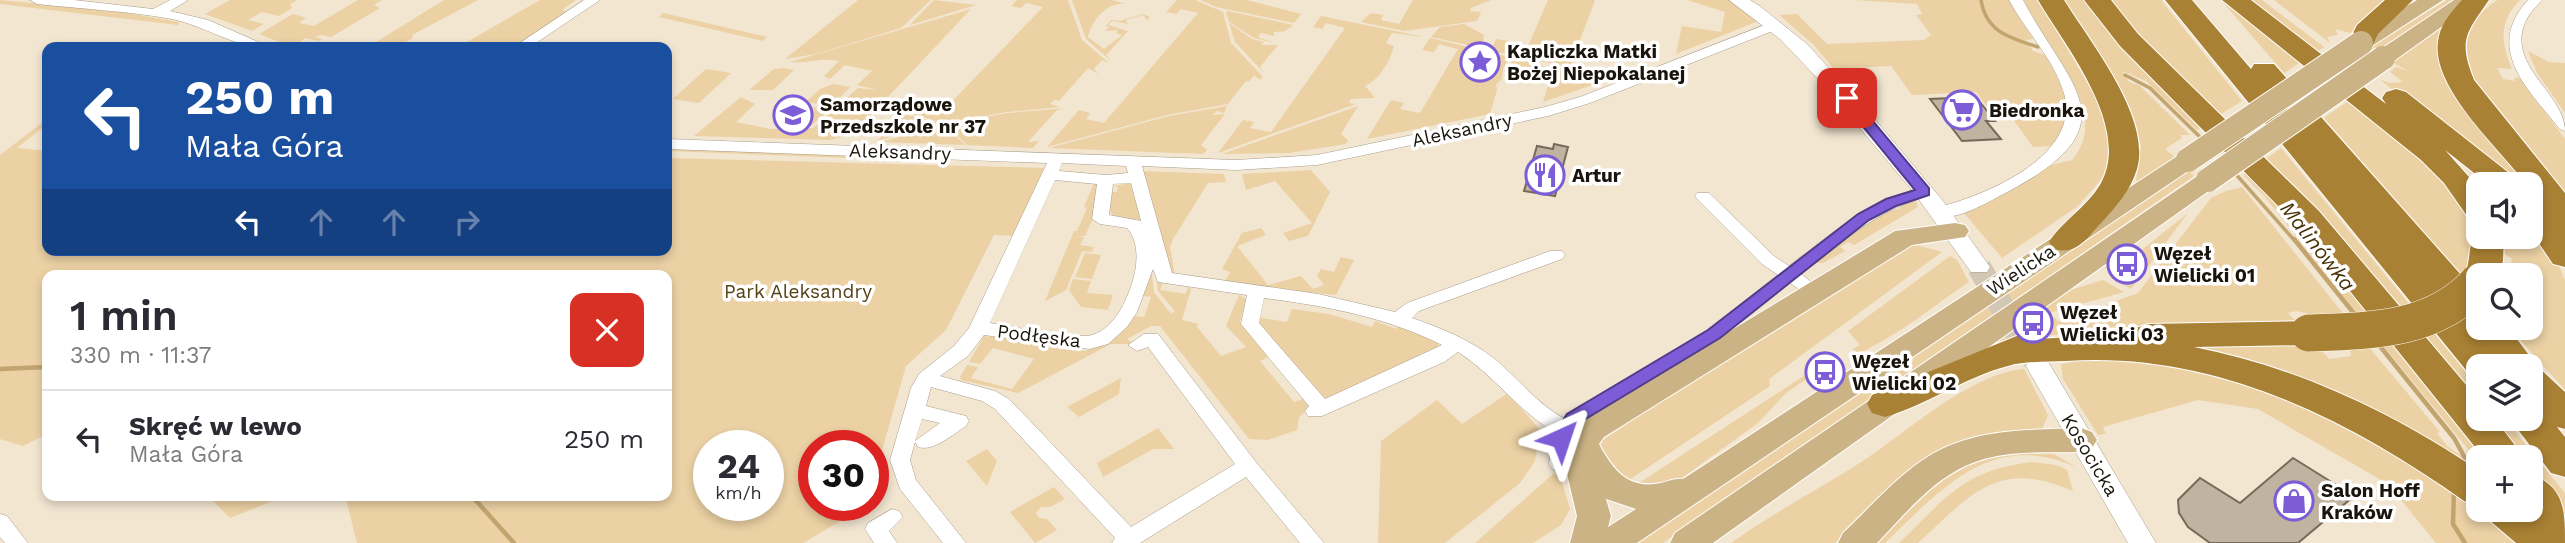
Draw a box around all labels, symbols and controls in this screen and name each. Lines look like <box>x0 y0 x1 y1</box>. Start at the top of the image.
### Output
place label: Kapliczka Matki Bożej Niepokalanej <box>1507 40 1685 85</box>
place icon: Kapliczka Matki Bożej Niepokalanej <box>1459 41 1501 83</box>
text: 250 m <box>185 68 334 126</box>
pin <box>1817 68 1877 128</box>
icon: left <box>70 70 161 161</box>
icon: arrive <box>1828 79 1866 117</box>
supermarket icon: Biedronka <box>1941 89 1983 131</box>
place label: Samorządowe Przedszkole nr 37 <box>820 93 986 138</box>
school or university icon: Samorządowe Przedszkole nr 37 <box>772 94 814 136</box>
place label: Biedronka <box>1989 99 2084 122</box>
street label: Aleksandry <box>1410 108 1514 152</box>
text: Mała Góra <box>185 127 344 165</box>
street label: Aleksandry <box>849 139 951 165</box>
restaurant icon: Artur <box>1524 154 1566 196</box>
place label: Artur <box>1572 164 1622 187</box>
map controls <box>2466 172 2543 522</box>
button: sound <box>2466 172 2543 249</box>
water label: Malinówka <box>2275 196 2361 296</box>
icon: left <box>229 203 267 241</box>
icon: ahead <box>302 203 340 241</box>
icon: ahead <box>375 203 413 241</box>
icon: right <box>448 203 486 241</box>
street label: Wielicka <box>1982 239 2060 301</box>
place label: Węzeł Wielicki 01 <box>2154 242 2255 287</box>
bus stop icon: Węzeł Wielicki 01 <box>2106 243 2148 285</box>
button: search <box>2466 263 2543 340</box>
park label: Park Aleksandry <box>724 280 872 303</box>
text: 1 min <box>70 291 178 340</box>
button: close <box>570 293 644 367</box>
place label: Węzeł Wielicki 03 <box>2060 301 2164 346</box>
bus stop icon: Węzeł Wielicki 03 <box>2012 302 2054 344</box>
street label: Podłęska <box>996 319 1082 353</box>
text: 330 m · 11:37 <box>70 342 211 369</box>
place label: Węzeł Wielicki 02 <box>1852 350 1956 395</box>
bus stop icon: Węzeł Wielicki 02 <box>1804 351 1846 393</box>
button: layers <box>2466 354 2543 431</box>
position arrow <box>1524 401 1598 475</box>
street label: Kosocicka <box>2056 410 2124 501</box>
text: Skręć w lewo <box>129 411 302 441</box>
icon: left <box>70 420 108 458</box>
text: 250 m <box>564 424 644 454</box>
speed limit sign: 30 <box>798 430 889 521</box>
text: Mała Góra <box>129 441 243 468</box>
text: 24 <box>717 445 760 487</box>
button: + <box>2466 445 2543 522</box>
place label: Salon Hoff Kraków <box>2321 479 2420 524</box>
shop icon: Salon Hoff Kraków <box>2273 480 2315 522</box>
text: km/h <box>715 482 762 503</box>

